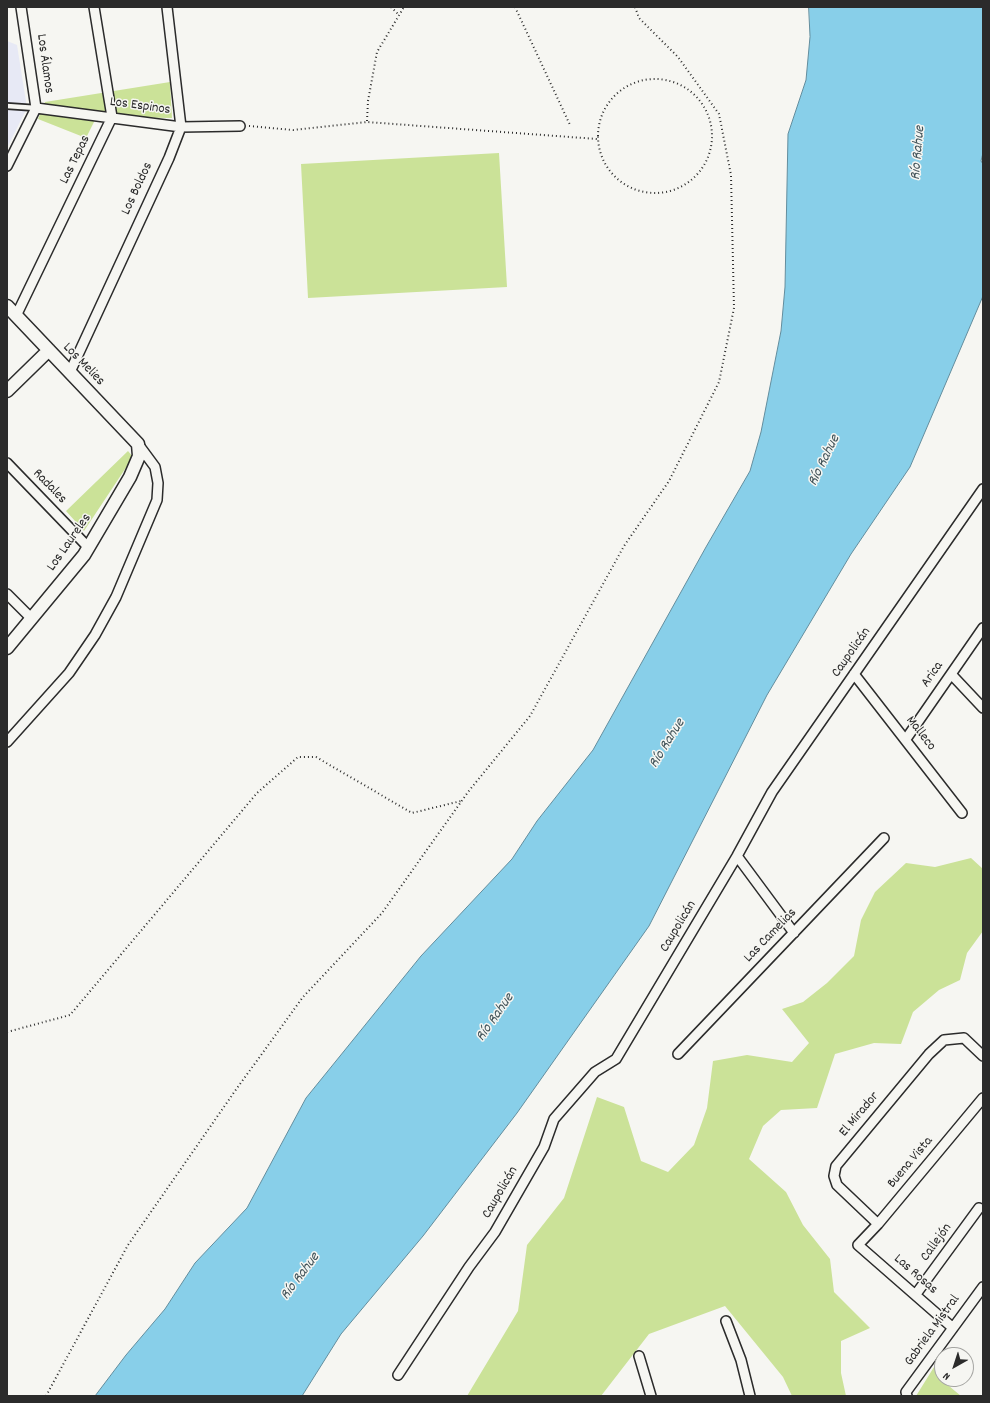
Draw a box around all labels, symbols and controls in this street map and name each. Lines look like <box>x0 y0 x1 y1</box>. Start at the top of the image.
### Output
street label: Los Álamos <box>32 33 56 95</box>
street label: Los Espinos <box>109 94 171 120</box>
water label: Río Rahue <box>908 125 930 181</box>
street label: Las Tepas <box>57 133 95 187</box>
street label: Los Boldos <box>119 160 157 218</box>
street label: Los Melies <box>58 340 108 390</box>
water label: Río Rahue <box>805 433 845 489</box>
street label: Radales <box>28 466 70 508</box>
street label: Los Laureles <box>44 511 96 575</box>
street label: Caupolicán <box>829 625 875 681</box>
street label: Arica <box>918 659 948 691</box>
street label: Malleco <box>901 713 939 755</box>
water label: Río Rahue <box>646 716 690 772</box>
street label: Caupolicán <box>657 898 701 956</box>
street label: Las Camelias <box>741 905 801 967</box>
water label: Río Rahue <box>473 991 519 1045</box>
street label: El Mirador <box>836 1089 884 1141</box>
street label: Buena Vista <box>885 1134 937 1192</box>
street label: Caupolicán <box>479 1164 523 1222</box>
street label: Callejón <box>918 1221 956 1265</box>
water label: Río Rahue <box>277 1250 325 1304</box>
street label: Las Rosas <box>890 1251 940 1299</box>
street label: Gabriela Mistral <box>902 1292 964 1370</box>
north arrow <box>934 1347 974 1387</box>
text: N <box>940 1368 954 1383</box>

